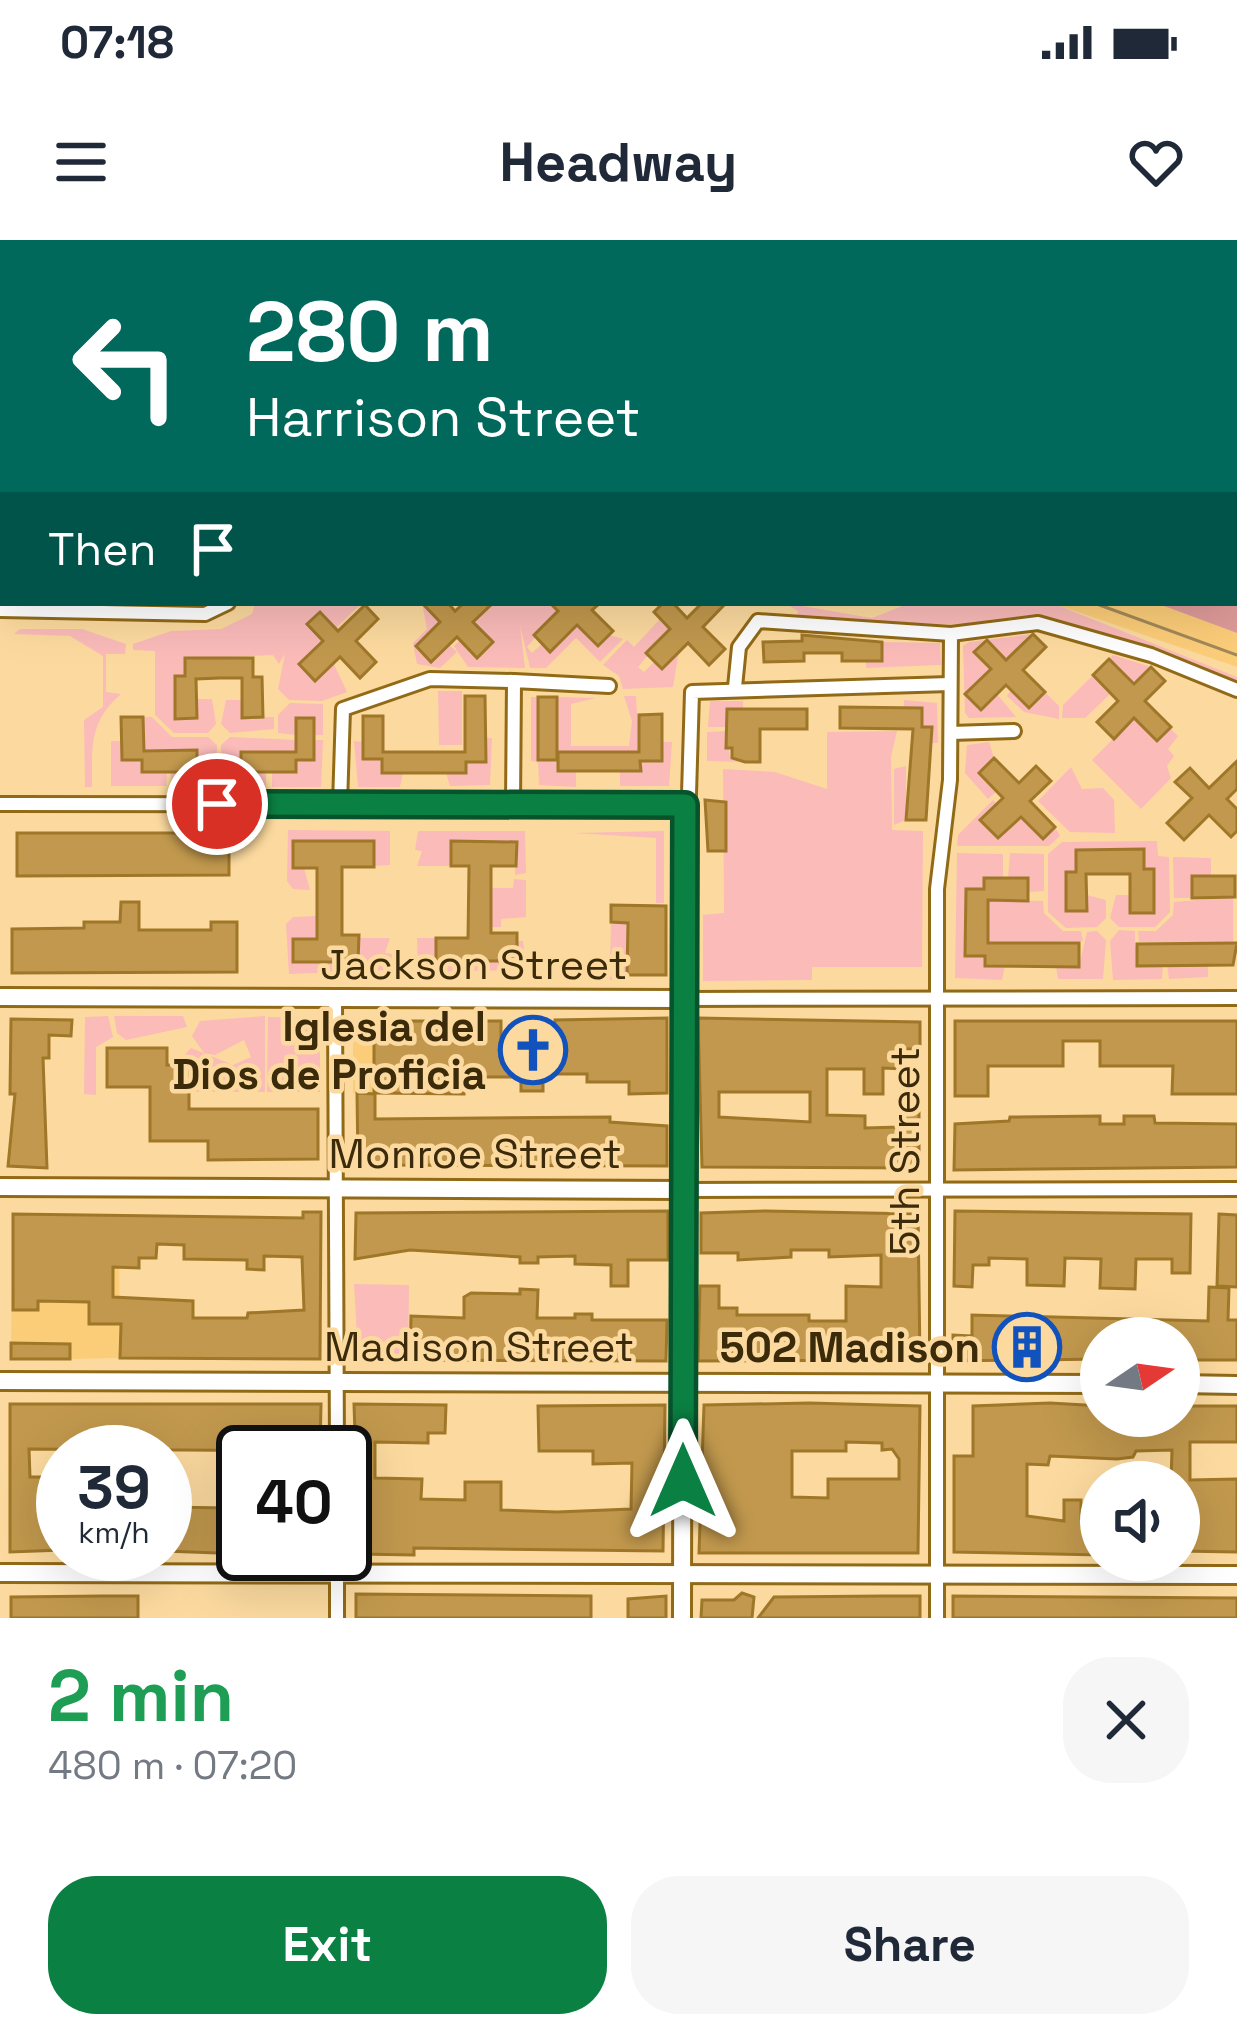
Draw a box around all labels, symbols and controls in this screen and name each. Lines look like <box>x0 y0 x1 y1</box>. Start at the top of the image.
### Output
text: 07:18 <box>60 14 174 71</box>
text: Headway <box>500 128 737 197</box>
icon: menu <box>48 129 114 195</box>
icon: heart <box>1123 129 1189 195</box>
text: 280 m <box>246 278 494 386</box>
icon: left <box>48 288 204 444</box>
text: Harrison Street <box>246 383 640 452</box>
icon: arrive <box>180 516 246 582</box>
text: Then <box>48 521 156 578</box>
pin <box>166 753 268 855</box>
icon: arrive <box>184 771 250 837</box>
street label: Jackson Street <box>320 938 628 991</box>
place label: Iglesia del Dios de Proficia <box>172 1000 486 1101</box>
church icon: Iglesia del Dios de Proficia <box>498 1015 568 1085</box>
street label: 5th Street <box>878 1046 931 1256</box>
street label: Monroe Street <box>328 1127 622 1180</box>
building icon: 502 Madison <box>992 1312 1062 1382</box>
north arrow <box>1080 1317 1200 1437</box>
map controls <box>1080 1317 1200 1581</box>
street label: Madison Street <box>324 1320 634 1373</box>
place label: 502 Madison <box>720 1321 980 1374</box>
position arrow <box>620 1418 746 1544</box>
speed limit sign: 40 <box>216 1425 372 1581</box>
text: 39 <box>77 1449 151 1526</box>
button: sound <box>1080 1461 1200 1581</box>
text: km/h <box>78 1513 150 1552</box>
text: 2 min <box>48 1650 234 1742</box>
button: close <box>1063 1657 1189 1783</box>
text: 480 m · 07:20 <box>48 1741 297 1790</box>
button: Exit <box>48 1876 607 2014</box>
button: Share <box>631 1876 1189 2014</box>

